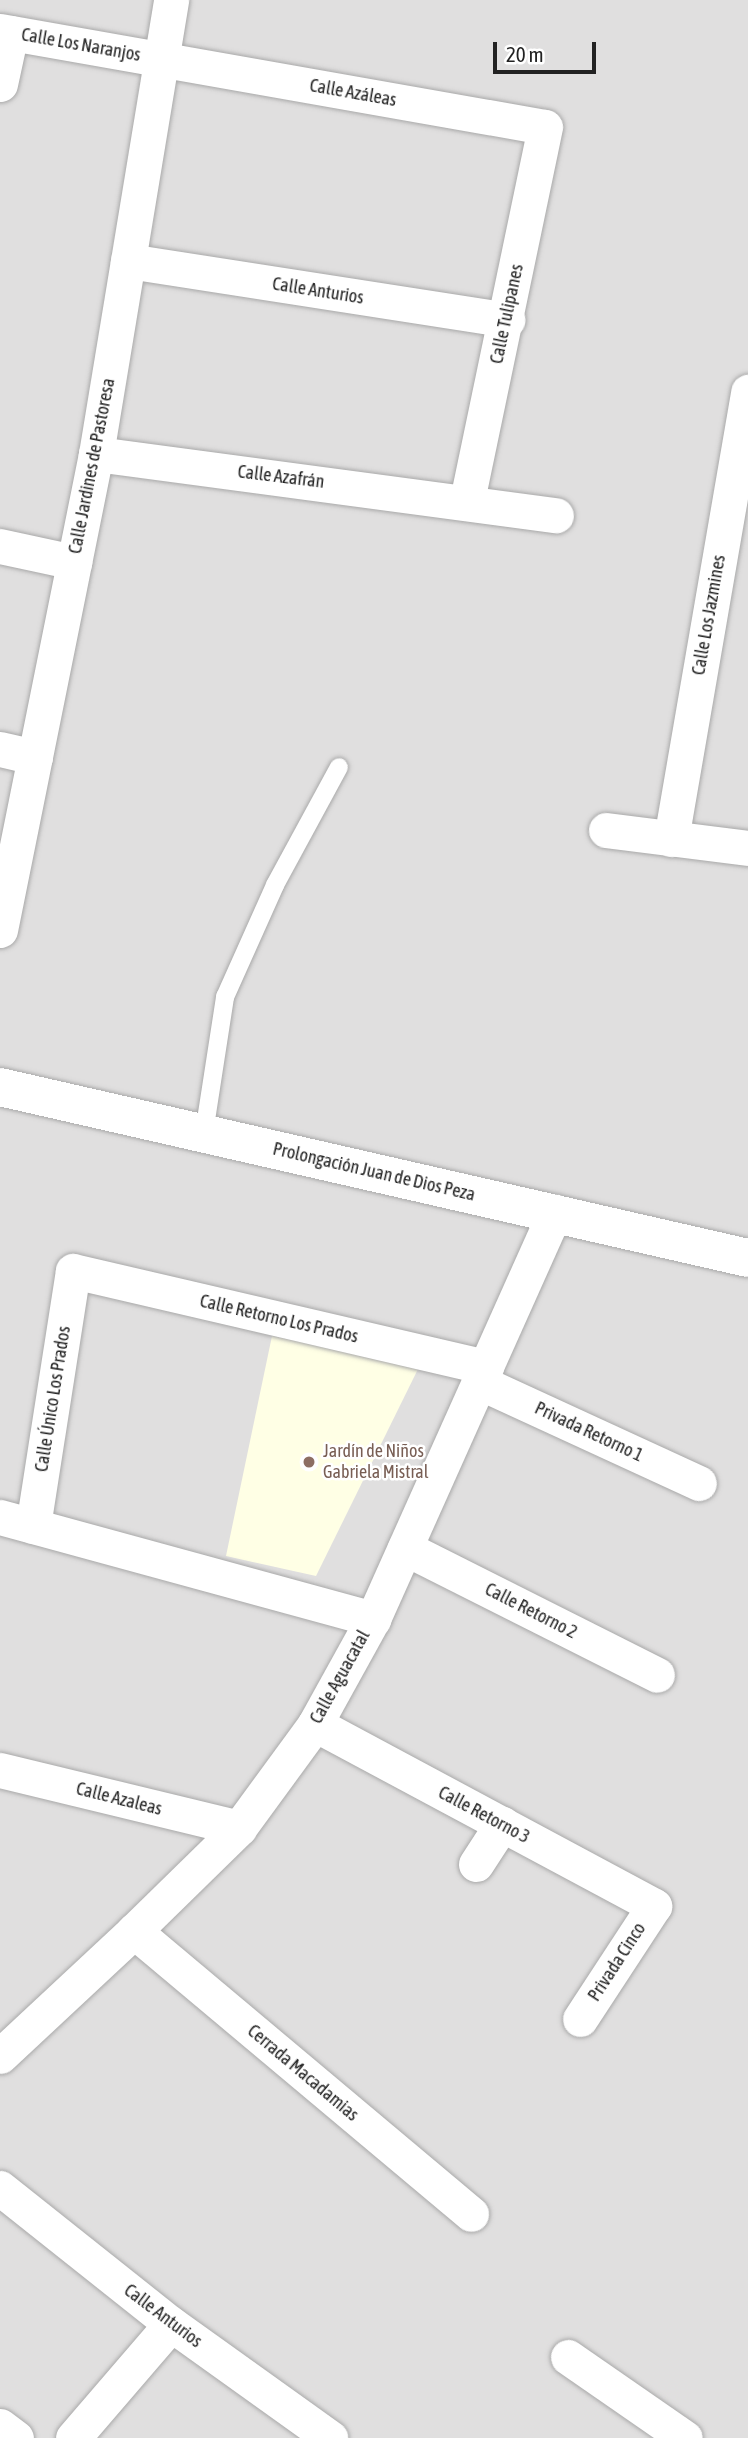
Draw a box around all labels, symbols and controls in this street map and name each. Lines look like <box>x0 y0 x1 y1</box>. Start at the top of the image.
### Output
street label: Calle Los Naranjos <box>20 24 142 66</box>
scale bar <box>496 28 599 72</box>
text: 20 m <box>506 42 544 66</box>
street label: Calle Azáleas <box>308 75 398 111</box>
street label: Calle Tulipanes <box>486 262 528 366</box>
street label: Calle Anturios <box>271 273 365 309</box>
street label: Calle Jardines de Pastoresa <box>64 376 120 556</box>
street label: Calle Azafrán <box>236 461 326 493</box>
street label: Calle Los Jazmines <box>688 553 730 677</box>
street label: Prolongación Juan de Dios Peza <box>271 1138 477 1206</box>
street label: Calle Retorno Los Prados <box>198 1290 360 1348</box>
street label: Calle Único Los Prados <box>31 1325 75 1473</box>
street label: Privada Retorno 1 <box>531 1397 647 1467</box>
place label: Jardín de Niños Gabriela Mistral <box>323 1441 428 1484</box>
marker: Jardín de Niños Gabriela Mistral <box>301 1454 317 1470</box>
street label: Calle Retorno 2 <box>481 1579 581 1643</box>
street label: Calle Aguacatal <box>305 1627 375 1727</box>
street label: Calle Azaleas <box>74 1778 164 1820</box>
street label: Calle Retorno 3 <box>435 1782 533 1848</box>
street label: Privada Cinco <box>584 1919 650 2005</box>
street label: Cerrada Macadamias <box>243 2020 363 2126</box>
street label: Calle Anturios <box>120 2280 206 2352</box>

